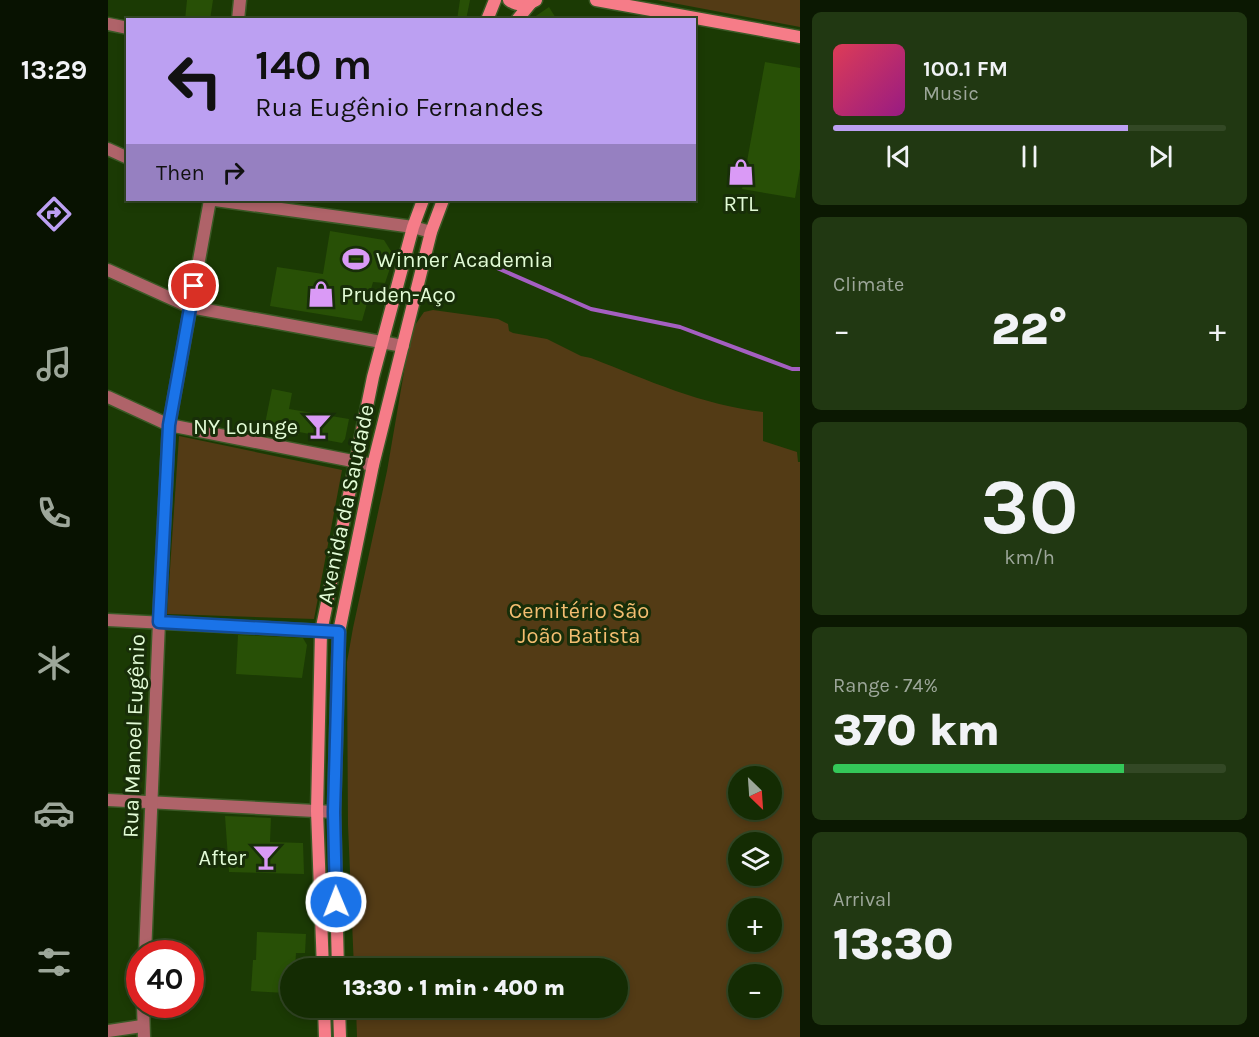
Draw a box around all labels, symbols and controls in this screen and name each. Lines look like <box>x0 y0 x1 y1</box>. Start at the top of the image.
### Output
text: 140 m <box>255 40 372 90</box>
icon: left <box>156 42 234 120</box>
text: 13:29 <box>21 54 87 86</box>
text: 100.1 FM <box>923 56 1008 82</box>
text: Music <box>923 82 979 105</box>
text: Rua Eugênio Fernandes <box>255 91 544 123</box>
icon: previous <box>882 140 915 173</box>
icon: pause <box>1013 140 1046 173</box>
icon: next <box>1144 140 1177 173</box>
icon: right <box>217 156 250 189</box>
shop icon: RTL <box>726 157 756 187</box>
text: Then <box>156 160 205 186</box>
place label: RTL <box>724 191 759 217</box>
icon: directions <box>33 193 75 235</box>
sports icon: Winner Academia <box>341 244 371 274</box>
place label: Winner Academia <box>376 247 553 273</box>
pin <box>168 260 219 311</box>
icon: arrive <box>177 269 210 302</box>
text: Climate <box>833 273 904 296</box>
shop icon: Pruden-Aço <box>306 279 336 309</box>
place label: Pruden-Aço <box>341 282 456 308</box>
text: 22° <box>991 303 1068 355</box>
text: − <box>833 311 850 349</box>
text: + <box>1209 311 1226 349</box>
icon: music <box>33 343 75 385</box>
street label: Avenida da Saudade <box>312 402 380 606</box>
bar icon: NY Lounge <box>303 411 333 441</box>
place label: NY Lounge <box>193 414 298 440</box>
text: 30 <box>981 461 1078 553</box>
icon: phone <box>33 492 75 534</box>
text: km/h <box>1004 546 1055 569</box>
park label: Cemitério São João Batista <box>509 598 649 649</box>
street label: Rua Manoel Eugênio <box>117 634 151 838</box>
icon: climate <box>33 642 75 684</box>
text: Range · 74% <box>833 674 938 697</box>
text: 370 km <box>833 704 1000 756</box>
north arrow <box>728 766 782 820</box>
map controls <box>728 766 782 1018</box>
icon: car <box>33 792 75 834</box>
button: layers <box>728 832 782 886</box>
bar icon: After <box>251 842 281 872</box>
place label: After <box>199 845 246 871</box>
position arrow <box>304 870 368 934</box>
text: Arrival <box>833 888 892 911</box>
button: + <box>728 898 782 952</box>
text: 13:30 <box>833 918 954 970</box>
speed limit sign: 40 <box>126 940 204 1018</box>
icon: filters <box>33 941 75 983</box>
button: − <box>728 964 782 1018</box>
text: 13:30 · 1 min · 400 m <box>343 975 565 1001</box>

